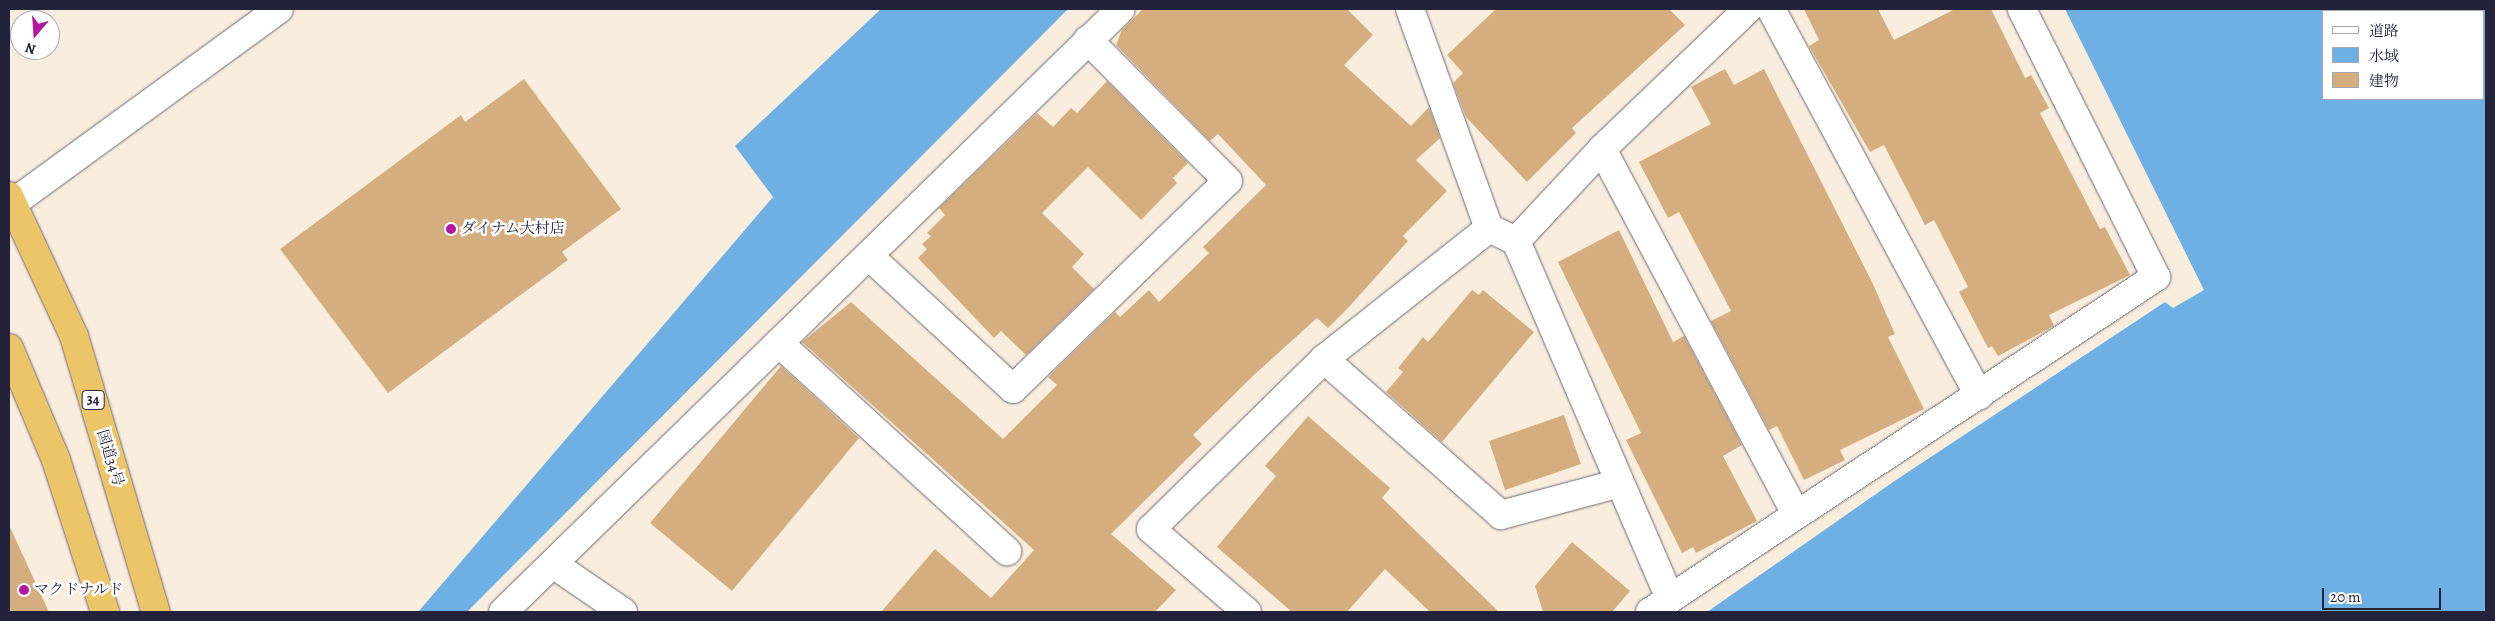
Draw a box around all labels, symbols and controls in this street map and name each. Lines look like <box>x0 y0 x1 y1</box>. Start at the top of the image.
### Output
north arrow <box>10 10 60 60</box>
legend <box>2322 10 2485 100</box>
text: 道路 <box>2369 21 2399 41</box>
text: N <box>23 38 38 59</box>
text: 水域 <box>2369 46 2399 66</box>
text: 建物 <box>2369 71 2399 91</box>
place label: ダイナム大村店 <box>461 220 566 238</box>
marker: ダイナム大村店 <box>445 223 457 235</box>
road number: 34 <box>80 388 106 412</box>
street label: 国道34号 <box>93 428 127 488</box>
scale bar <box>2325 578 2444 610</box>
place label: マクドナルド <box>34 581 124 599</box>
marker: マクドナルド <box>18 584 30 596</box>
text: 20 m <box>2330 587 2361 607</box>

